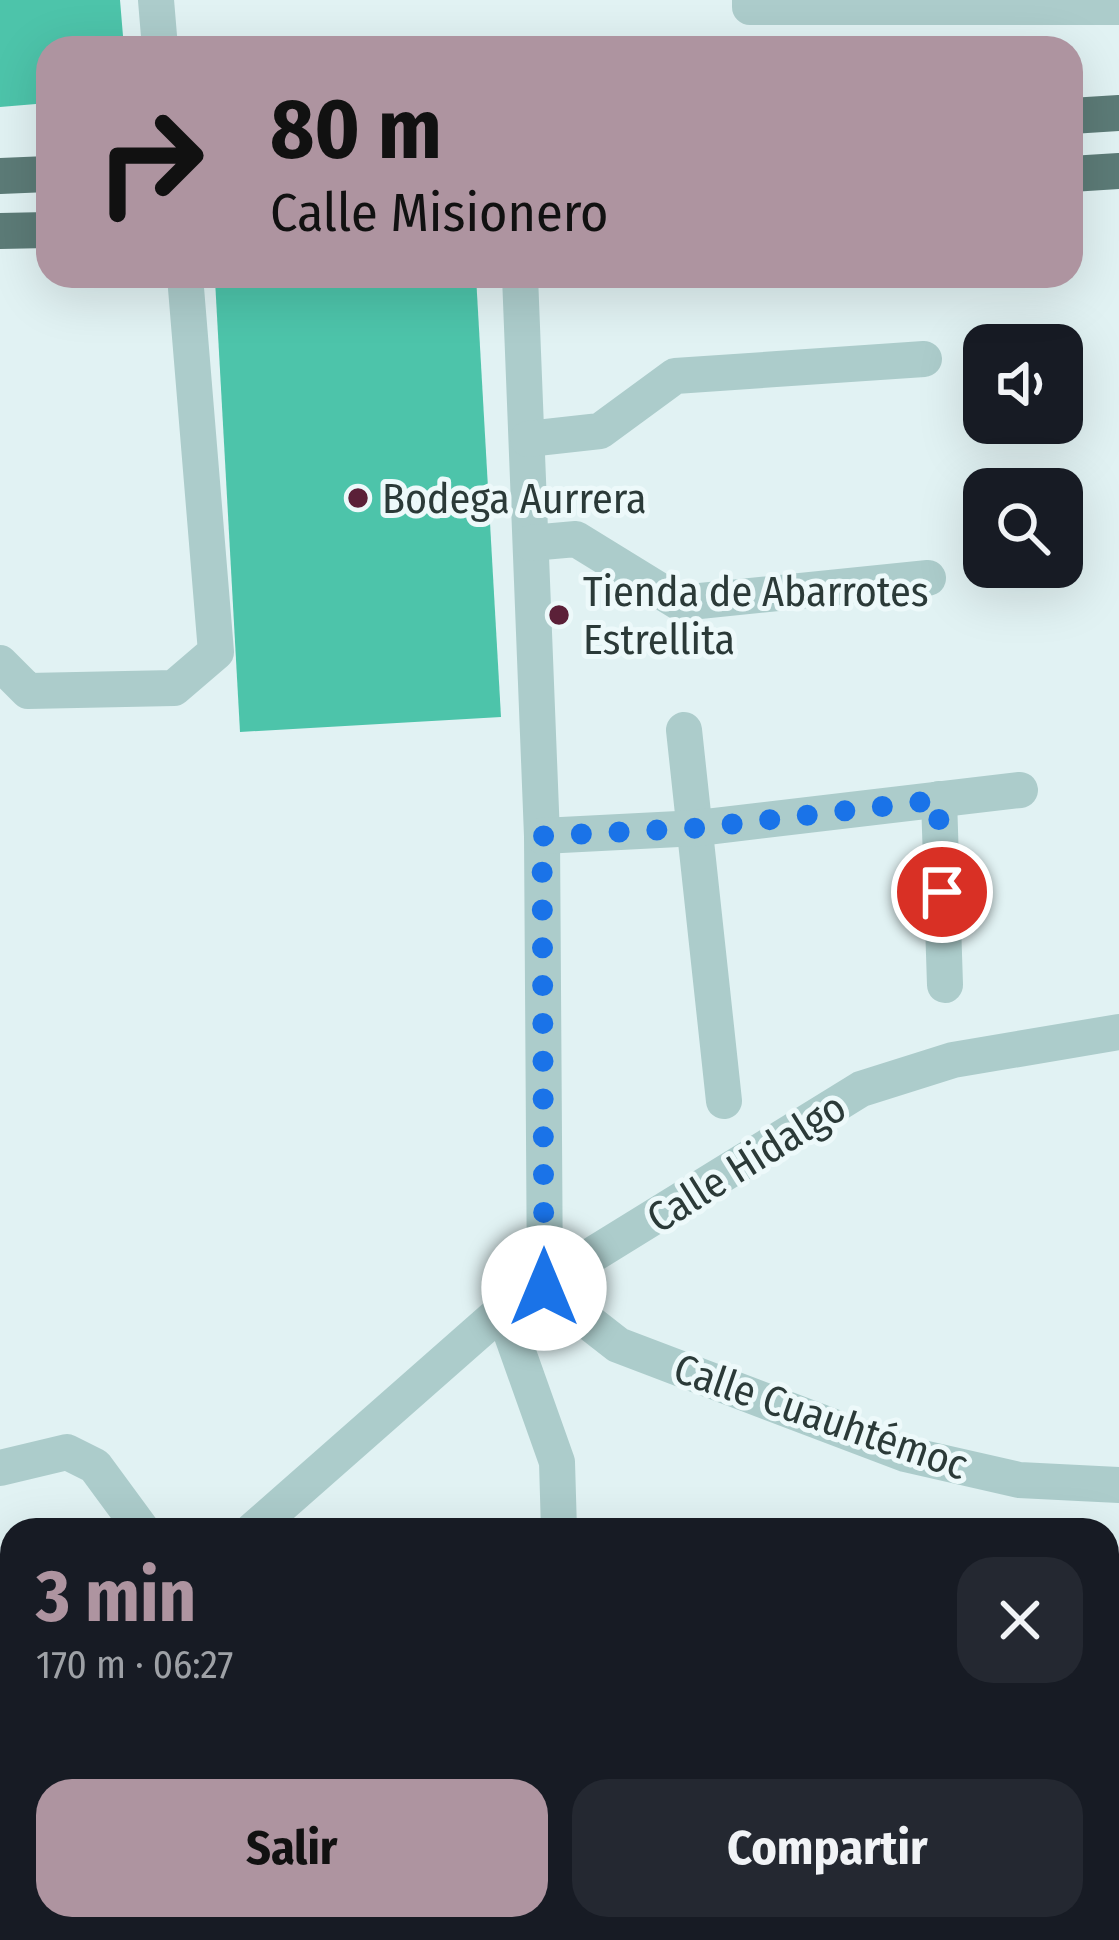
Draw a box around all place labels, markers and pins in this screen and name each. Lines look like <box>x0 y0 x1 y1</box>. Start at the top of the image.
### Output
place label: Bodega Aurrera <box>382 474 647 524</box>
marker: Bodega Aurrera <box>345 485 371 511</box>
place label: Tienda de Abarrotes Estrellita <box>583 567 929 665</box>
marker: Tienda de Abarrotes Estrellita <box>546 602 572 628</box>
pin <box>891 841 993 943</box>

